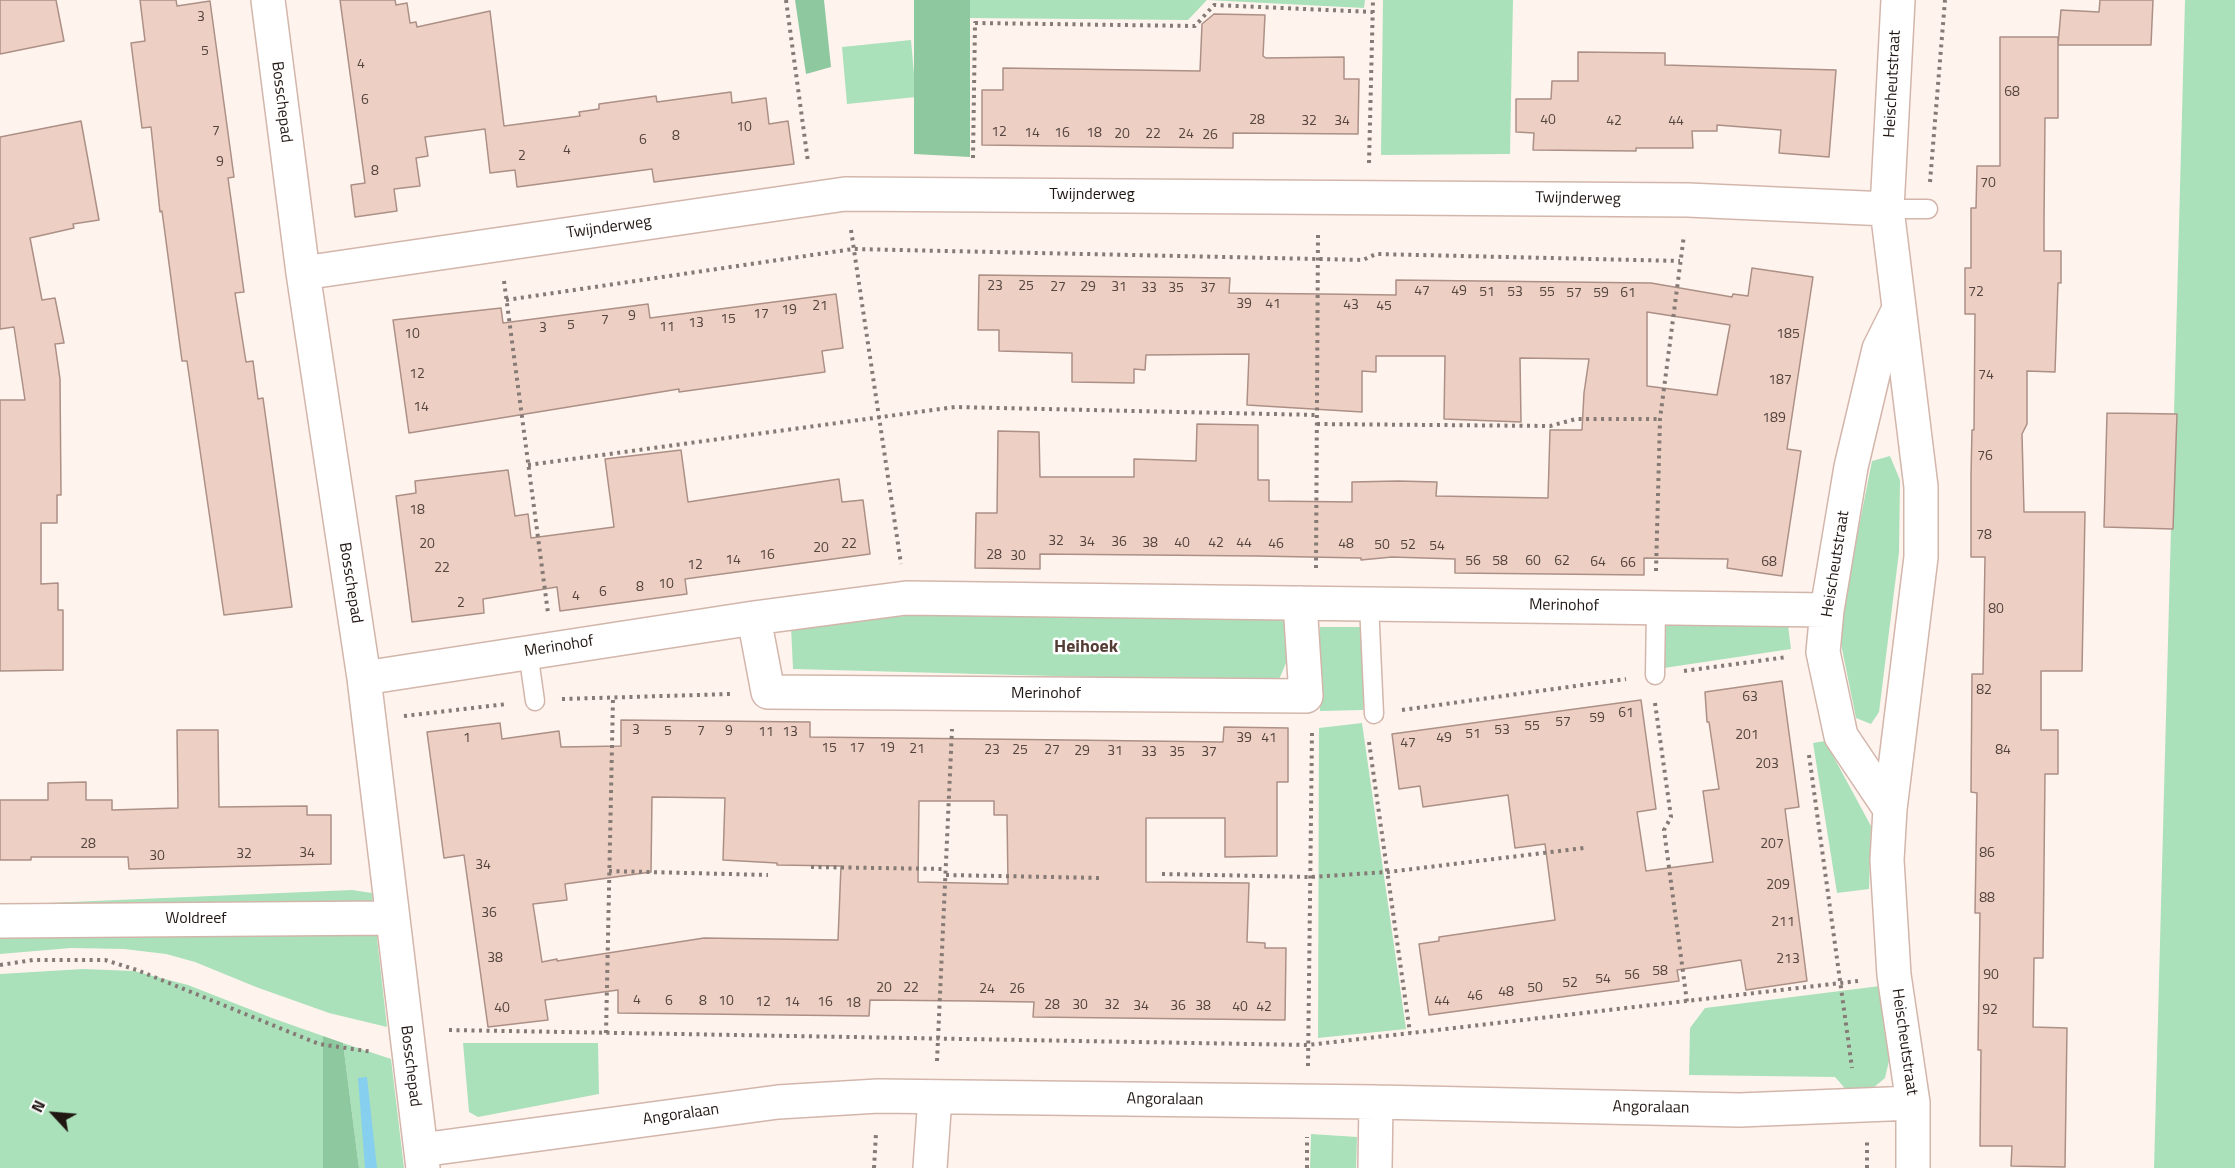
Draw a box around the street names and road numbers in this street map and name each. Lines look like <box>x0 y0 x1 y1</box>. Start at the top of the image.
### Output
street label: Heischeutstraat <box>1881 30 1905 138</box>
street label: Bosschepad <box>266 60 296 144</box>
street label: Twijnderweg <box>1049 185 1135 205</box>
street label: Twijnderweg <box>1535 189 1621 209</box>
street label: Twijnderweg <box>565 213 653 243</box>
street label: Heischeutstraat <box>1818 509 1854 619</box>
street label: Bosschepad <box>334 541 366 625</box>
street label: Merinohof <box>1529 596 1599 616</box>
street label: Merinohof <box>523 632 595 662</box>
street label: Merinohof <box>1011 684 1081 704</box>
street label: Woldreef <box>165 909 227 929</box>
street label: Heischeutstraat <box>1887 987 1921 1097</box>
street label: Bosschepad <box>395 1024 425 1108</box>
street label: Angoralaan <box>1127 1090 1203 1110</box>
street label: Angoralaan <box>1613 1098 1689 1118</box>
street label: Angoralaan <box>642 1100 720 1130</box>

